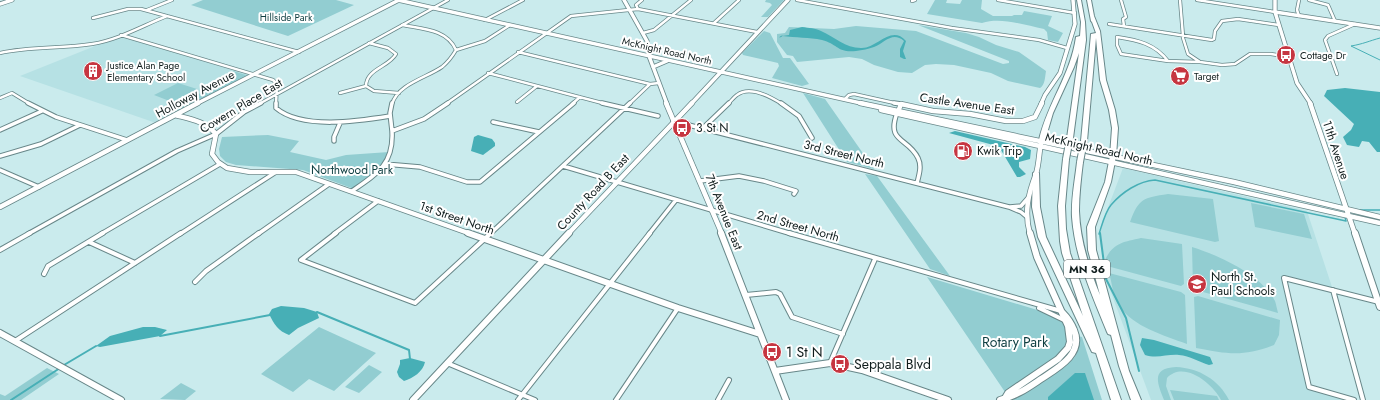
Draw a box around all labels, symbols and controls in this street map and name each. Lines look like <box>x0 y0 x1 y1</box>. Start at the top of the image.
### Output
park label: Hillside Park <box>260 10 313 25</box>
street label: McKnight Road North <box>621 33 713 69</box>
bus stop icon: Cottage Dr <box>1275 44 1297 66</box>
place label: Cottage Dr <box>1300 48 1347 63</box>
place label: Justice Alan Page Elementary School <box>105 58 185 85</box>
building icon: Justice Alan Page Elementary School <box>82 60 104 82</box>
supermarket icon: Target <box>1169 65 1191 87</box>
street label: Holloway Avenue <box>152 66 238 122</box>
place label: Target <box>1194 69 1220 84</box>
street label: Cowern Place East <box>196 74 286 138</box>
street label: Castle Avenue East <box>919 88 1016 120</box>
bus stop icon: 3 St N <box>671 117 693 139</box>
street label: 11th Avenue <box>1318 118 1354 182</box>
place label: 3 St N <box>696 119 729 137</box>
street label: McKnight Road North <box>1043 128 1155 170</box>
street label: 3rd Street North <box>802 135 886 173</box>
fuel station icon: Kwik Trip <box>952 140 974 162</box>
place label: Kwik Trip <box>977 142 1022 160</box>
street label: County Road B East <box>553 150 633 234</box>
park label: Northwood Park <box>311 161 394 179</box>
street label: 7th Avenue East <box>701 171 747 253</box>
street label: 1st Street North <box>417 197 497 239</box>
street label: 2nd Street North <box>755 206 841 246</box>
road number: MN 36 <box>1064 260 1110 278</box>
place label: North St. Paul Schools <box>1211 268 1275 300</box>
school or university icon: North St. Paul Schools <box>1186 273 1208 295</box>
park label: Rotary Park <box>982 332 1049 352</box>
bus stop icon: 1 St N <box>761 341 783 363</box>
place label: 1 St N <box>786 342 823 362</box>
bus stop icon: Seppala Blvd <box>829 353 851 375</box>
place label: Seppala Blvd <box>854 354 931 374</box>

